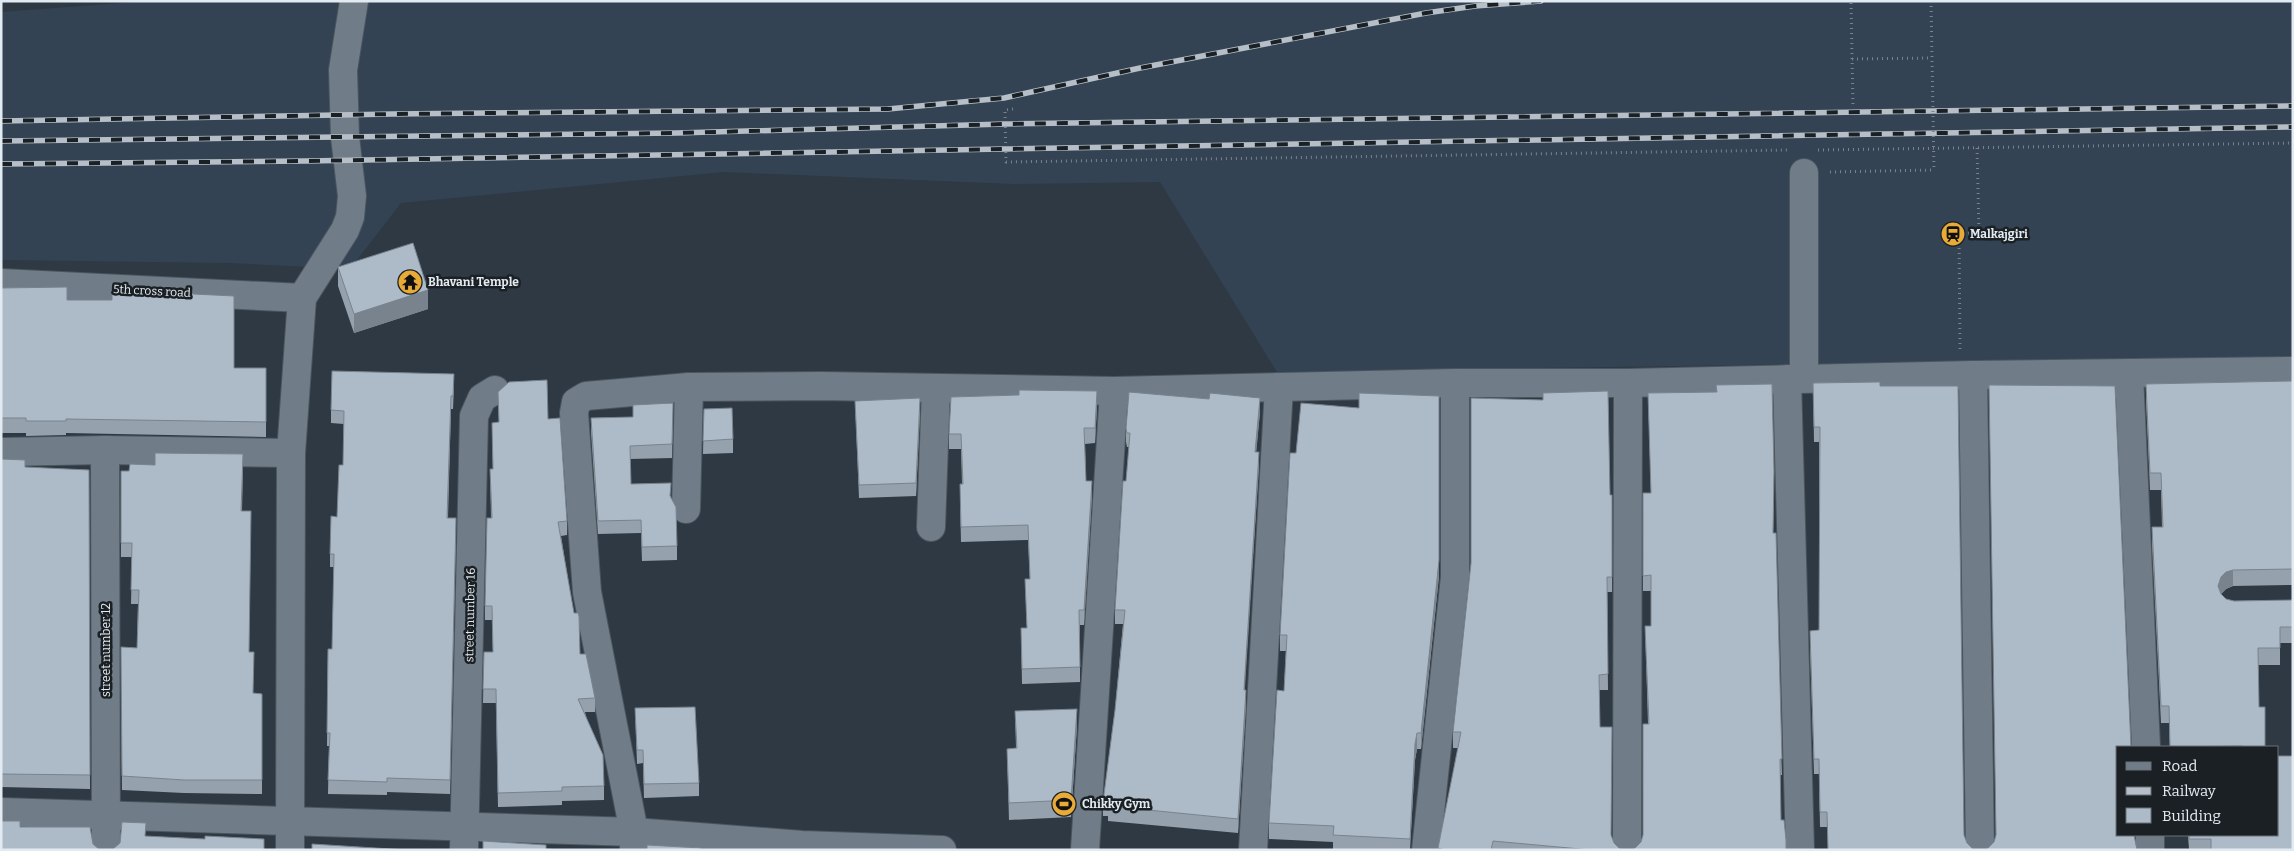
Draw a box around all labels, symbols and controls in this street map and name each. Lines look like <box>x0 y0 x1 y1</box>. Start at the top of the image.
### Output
station icon: Malkajgiri <box>1940 221 1966 247</box>
place label: Malkajgiri <box>1970 227 2028 242</box>
temple icon: Bhavani Temple <box>397 269 423 295</box>
place label: Bhavani Temple <box>428 275 519 289</box>
street label: 5th cross road <box>113 282 191 300</box>
street label: street number 16 <box>462 568 478 662</box>
street label: street number 12 <box>99 603 113 697</box>
legend <box>2116 746 2279 836</box>
text: Road <box>2162 757 2197 775</box>
text: Railway <box>2162 782 2216 800</box>
sports icon: Chikky Gym <box>1051 791 1077 817</box>
place label: Chikky Gym <box>1082 797 1151 811</box>
text: Building <box>2162 807 2221 825</box>

